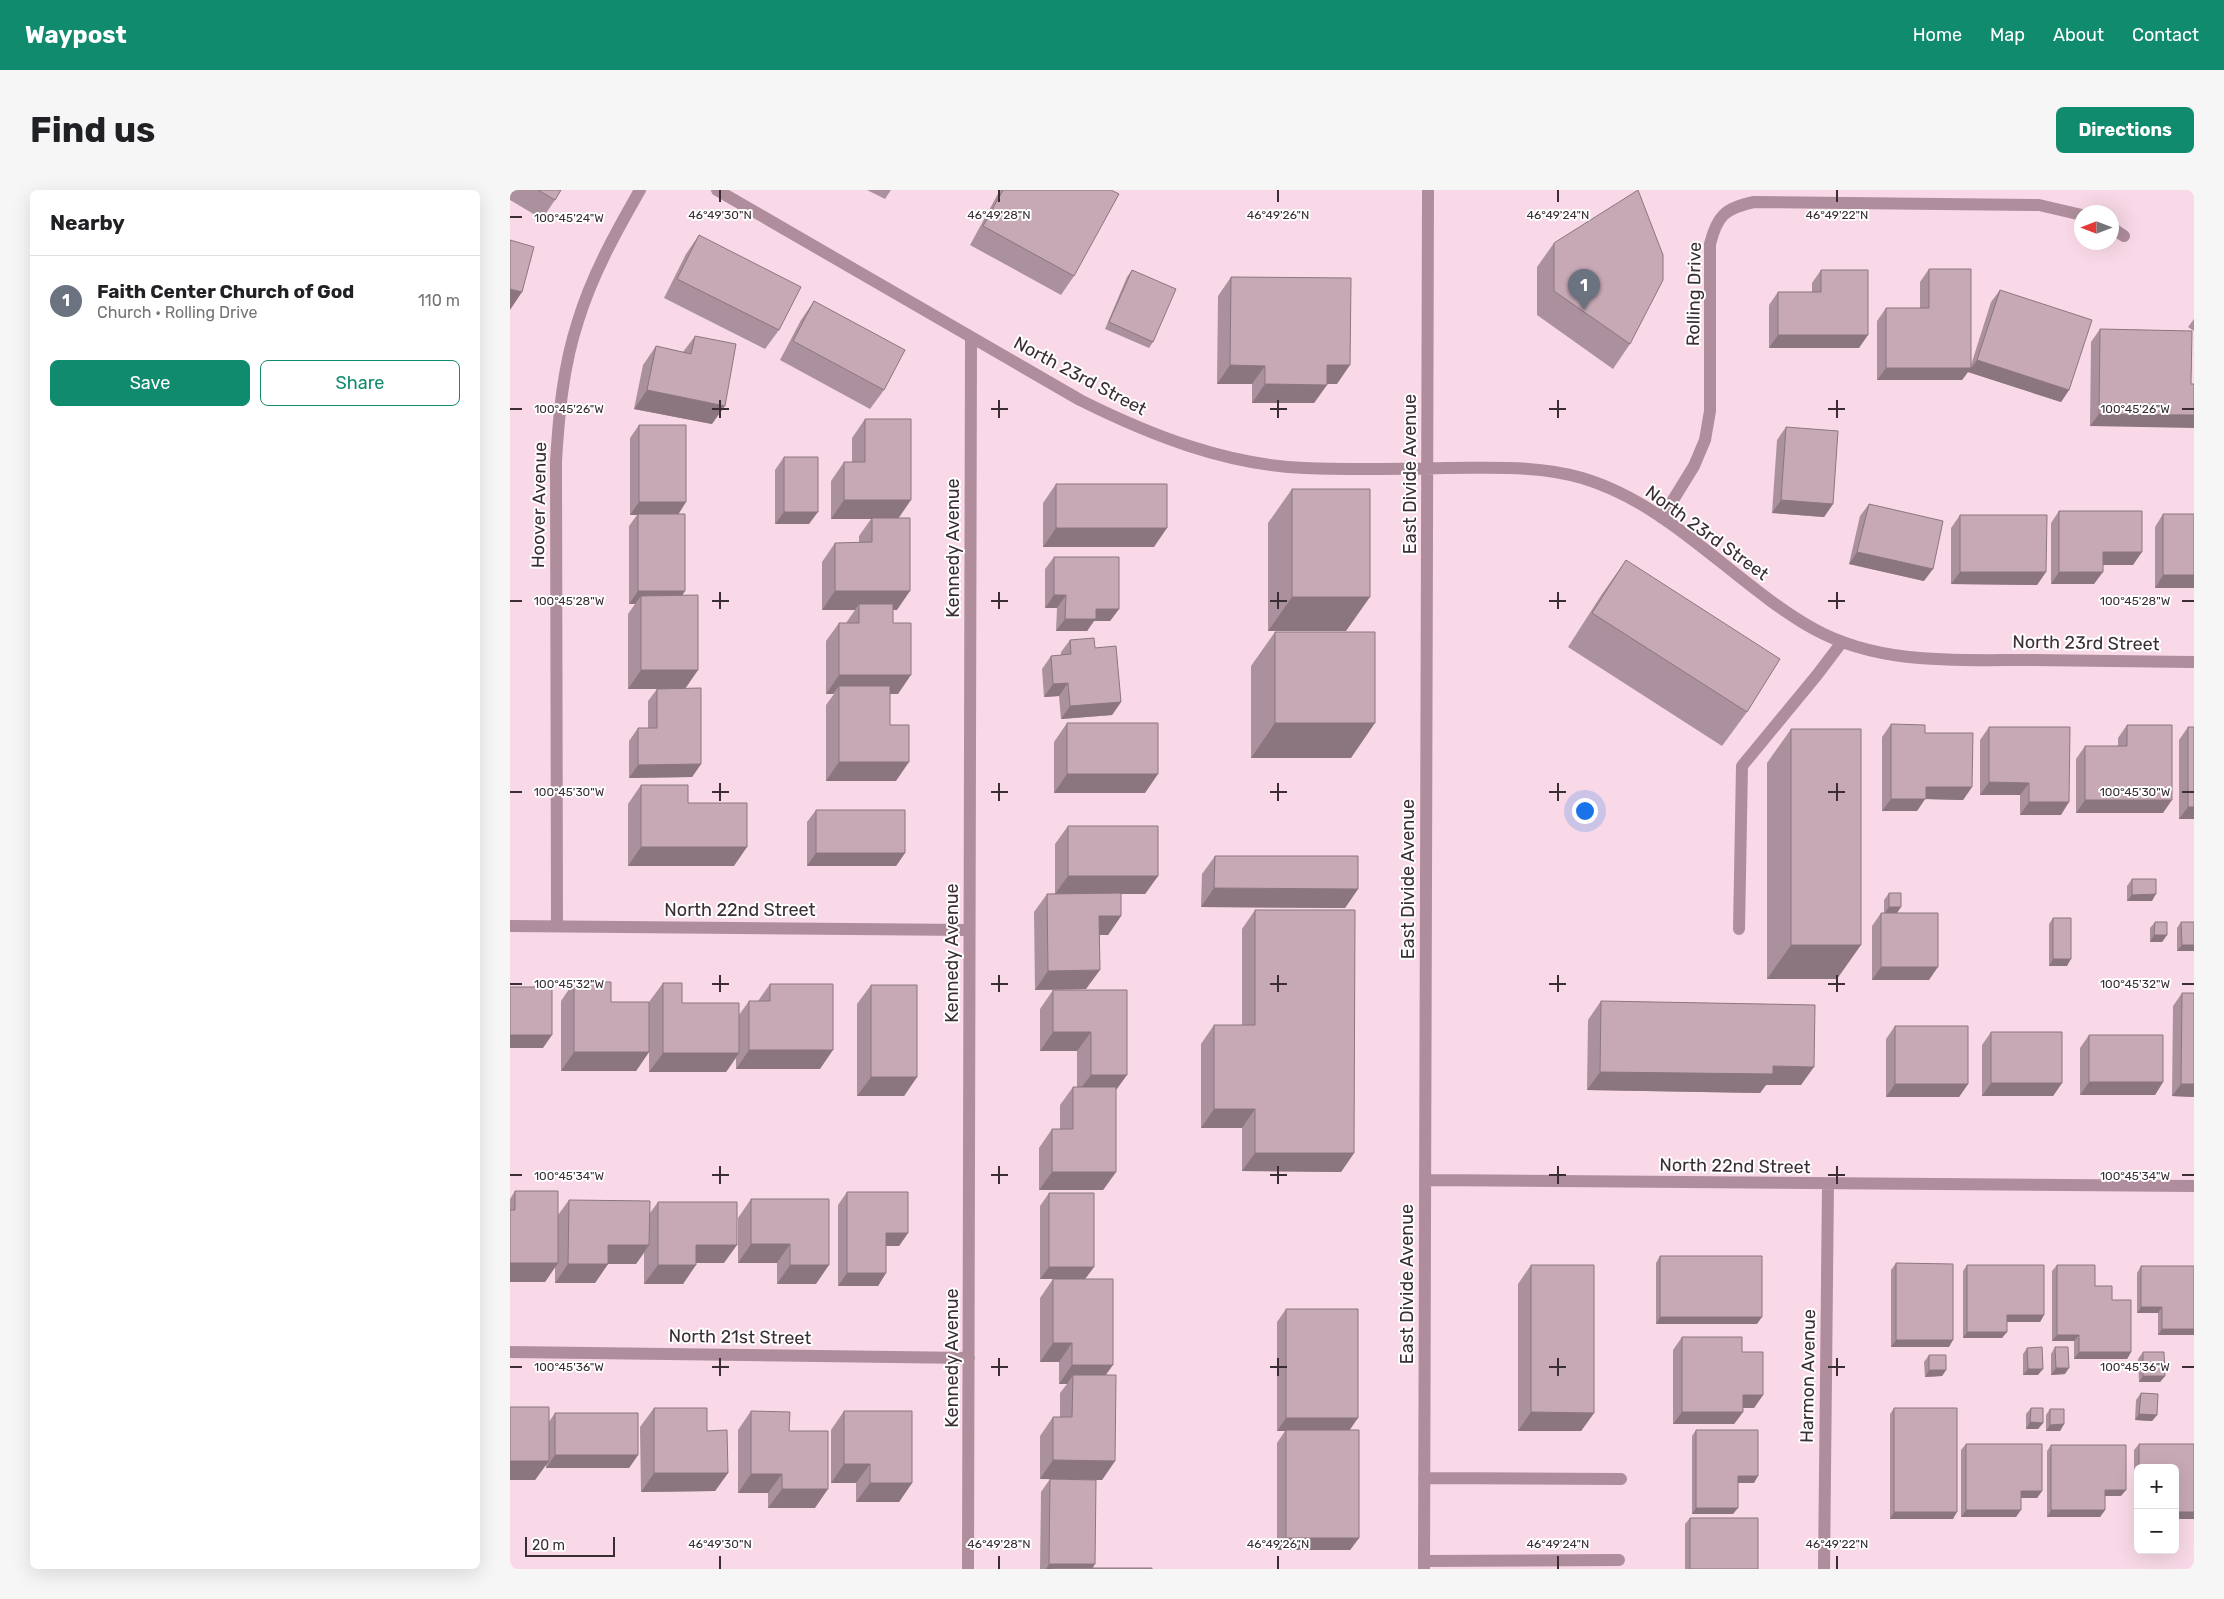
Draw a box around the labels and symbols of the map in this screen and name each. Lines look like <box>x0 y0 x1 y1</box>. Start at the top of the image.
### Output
north arrow <box>2074 205 2119 250</box>
text: 46°49'30"N <box>688 208 752 222</box>
text: 46°49'28"N <box>967 208 1031 222</box>
text: 46°49'26"N <box>1247 208 1309 222</box>
text: 46°49'24"N <box>1527 208 1589 222</box>
text: 46°49'22"N <box>1806 208 1868 222</box>
text: 100°45'24"W <box>534 211 604 225</box>
street label: Rolling Drive <box>1682 242 1706 346</box>
pin: 1 <box>1568 269 1600 310</box>
street label: North 23rd Street <box>1010 332 1150 420</box>
street label: East Divide Avenue <box>1399 394 1421 554</box>
text: 100°45'26"W <box>534 402 604 416</box>
text: 100°45'26"W <box>2100 402 2170 416</box>
street label: Hoover Avenue <box>527 442 551 568</box>
street label: Kennedy Avenue <box>942 478 964 618</box>
street label: North 23rd Street <box>1641 481 1773 585</box>
text: 100°45'28"W <box>534 594 605 608</box>
text: 100°45'28"W <box>2100 594 2171 608</box>
street label: North 23rd Street <box>2012 631 2160 655</box>
text: 100°45'30"W <box>534 785 605 799</box>
text: 100°45'30"W <box>2100 785 2171 799</box>
your location <box>1572 798 1598 824</box>
street label: East Divide Avenue <box>1397 799 1419 959</box>
street label: Kennedy Avenue <box>941 883 963 1023</box>
street label: North 22nd Street <box>664 899 816 921</box>
text: 100°45'32"W <box>534 977 604 991</box>
text: 100°45'32"W <box>2100 977 2170 991</box>
street label: North 22nd Street <box>1659 1154 1811 1178</box>
text: 100°45'34"W <box>534 1169 604 1183</box>
text: 100°45'34"W <box>2100 1169 2170 1183</box>
street label: East Divide Avenue <box>1396 1204 1418 1364</box>
street label: Kennedy Avenue <box>941 1288 963 1428</box>
street label: Harmon Avenue <box>1796 1309 1820 1443</box>
street label: North 21st Street <box>668 1325 812 1349</box>
text: 100°45'36"W <box>534 1360 604 1374</box>
text: 100°45'36"W <box>2100 1360 2170 1374</box>
scale bar <box>525 1534 615 1557</box>
text: 46°49'30"N <box>688 1537 752 1551</box>
text: 46°49'28"N <box>967 1537 1031 1551</box>
text: 46°49'26"N <box>1247 1537 1309 1551</box>
text: 46°49'24"N <box>1527 1537 1589 1551</box>
text: 46°49'22"N <box>1806 1537 1868 1551</box>

